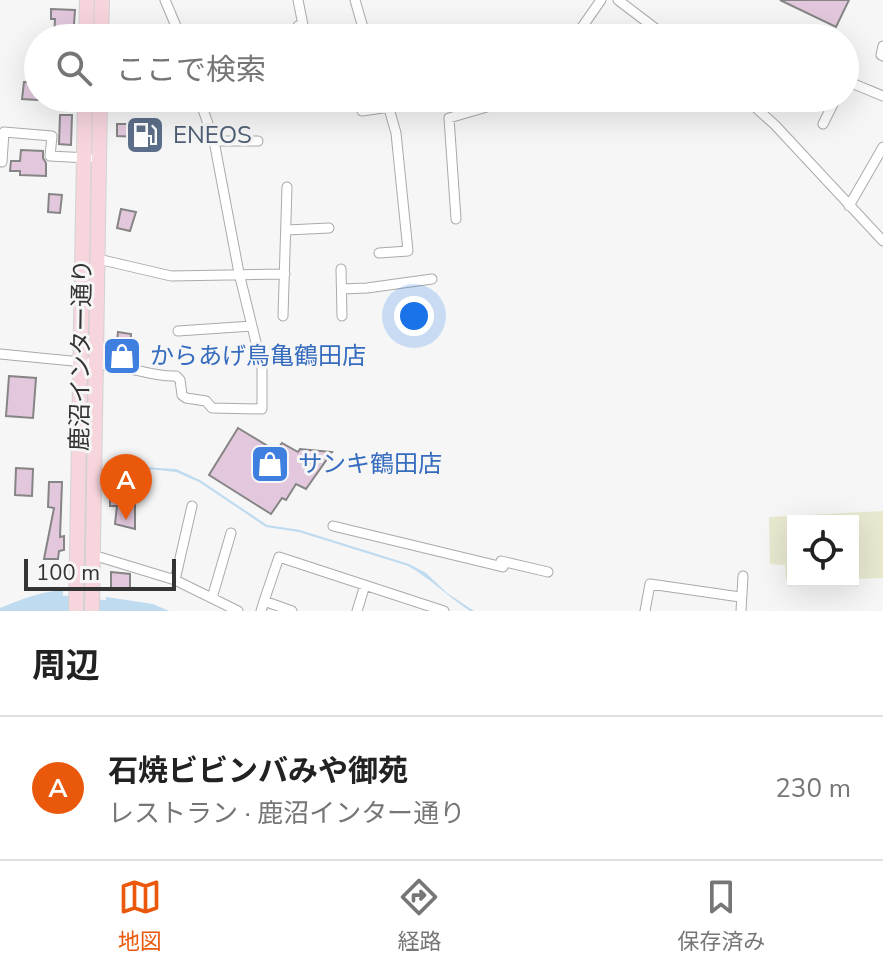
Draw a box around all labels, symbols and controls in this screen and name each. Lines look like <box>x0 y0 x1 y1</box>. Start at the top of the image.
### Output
search box <box>24 24 859 112</box>
icon: search <box>52 46 96 90</box>
text: ここで検索 <box>116 50 266 91</box>
fuel station icon: ENEOS <box>124 114 166 156</box>
place label: ENEOS <box>173 119 252 151</box>
street label: 鹿沼インター通り <box>63 259 99 451</box>
your location <box>394 296 434 336</box>
shop icon: からあげ鳥亀鶴田店 <box>101 335 143 377</box>
place label: からあげ鳥亀鶴田店 <box>150 340 366 372</box>
shop icon: サンキ鶴田店 <box>249 443 291 485</box>
place label: サンキ鶴田店 <box>298 448 442 480</box>
pin: A <box>100 454 152 520</box>
map controls <box>787 515 859 587</box>
button: locate <box>787 515 859 587</box>
scale bar <box>24 555 176 591</box>
text: 100 m <box>36 558 100 588</box>
text: 周辺 <box>32 643 100 689</box>
text: 石焼ビビンバみや御苑 <box>108 751 408 792</box>
text: A <box>48 771 68 806</box>
text: 230 m <box>775 771 851 806</box>
text: レストラン · 鹿沼インター通り <box>108 796 465 831</box>
tab: 地図 <box>118 875 162 957</box>
tab: 経路 <box>397 875 441 957</box>
tab: 保存済み <box>677 875 765 957</box>

